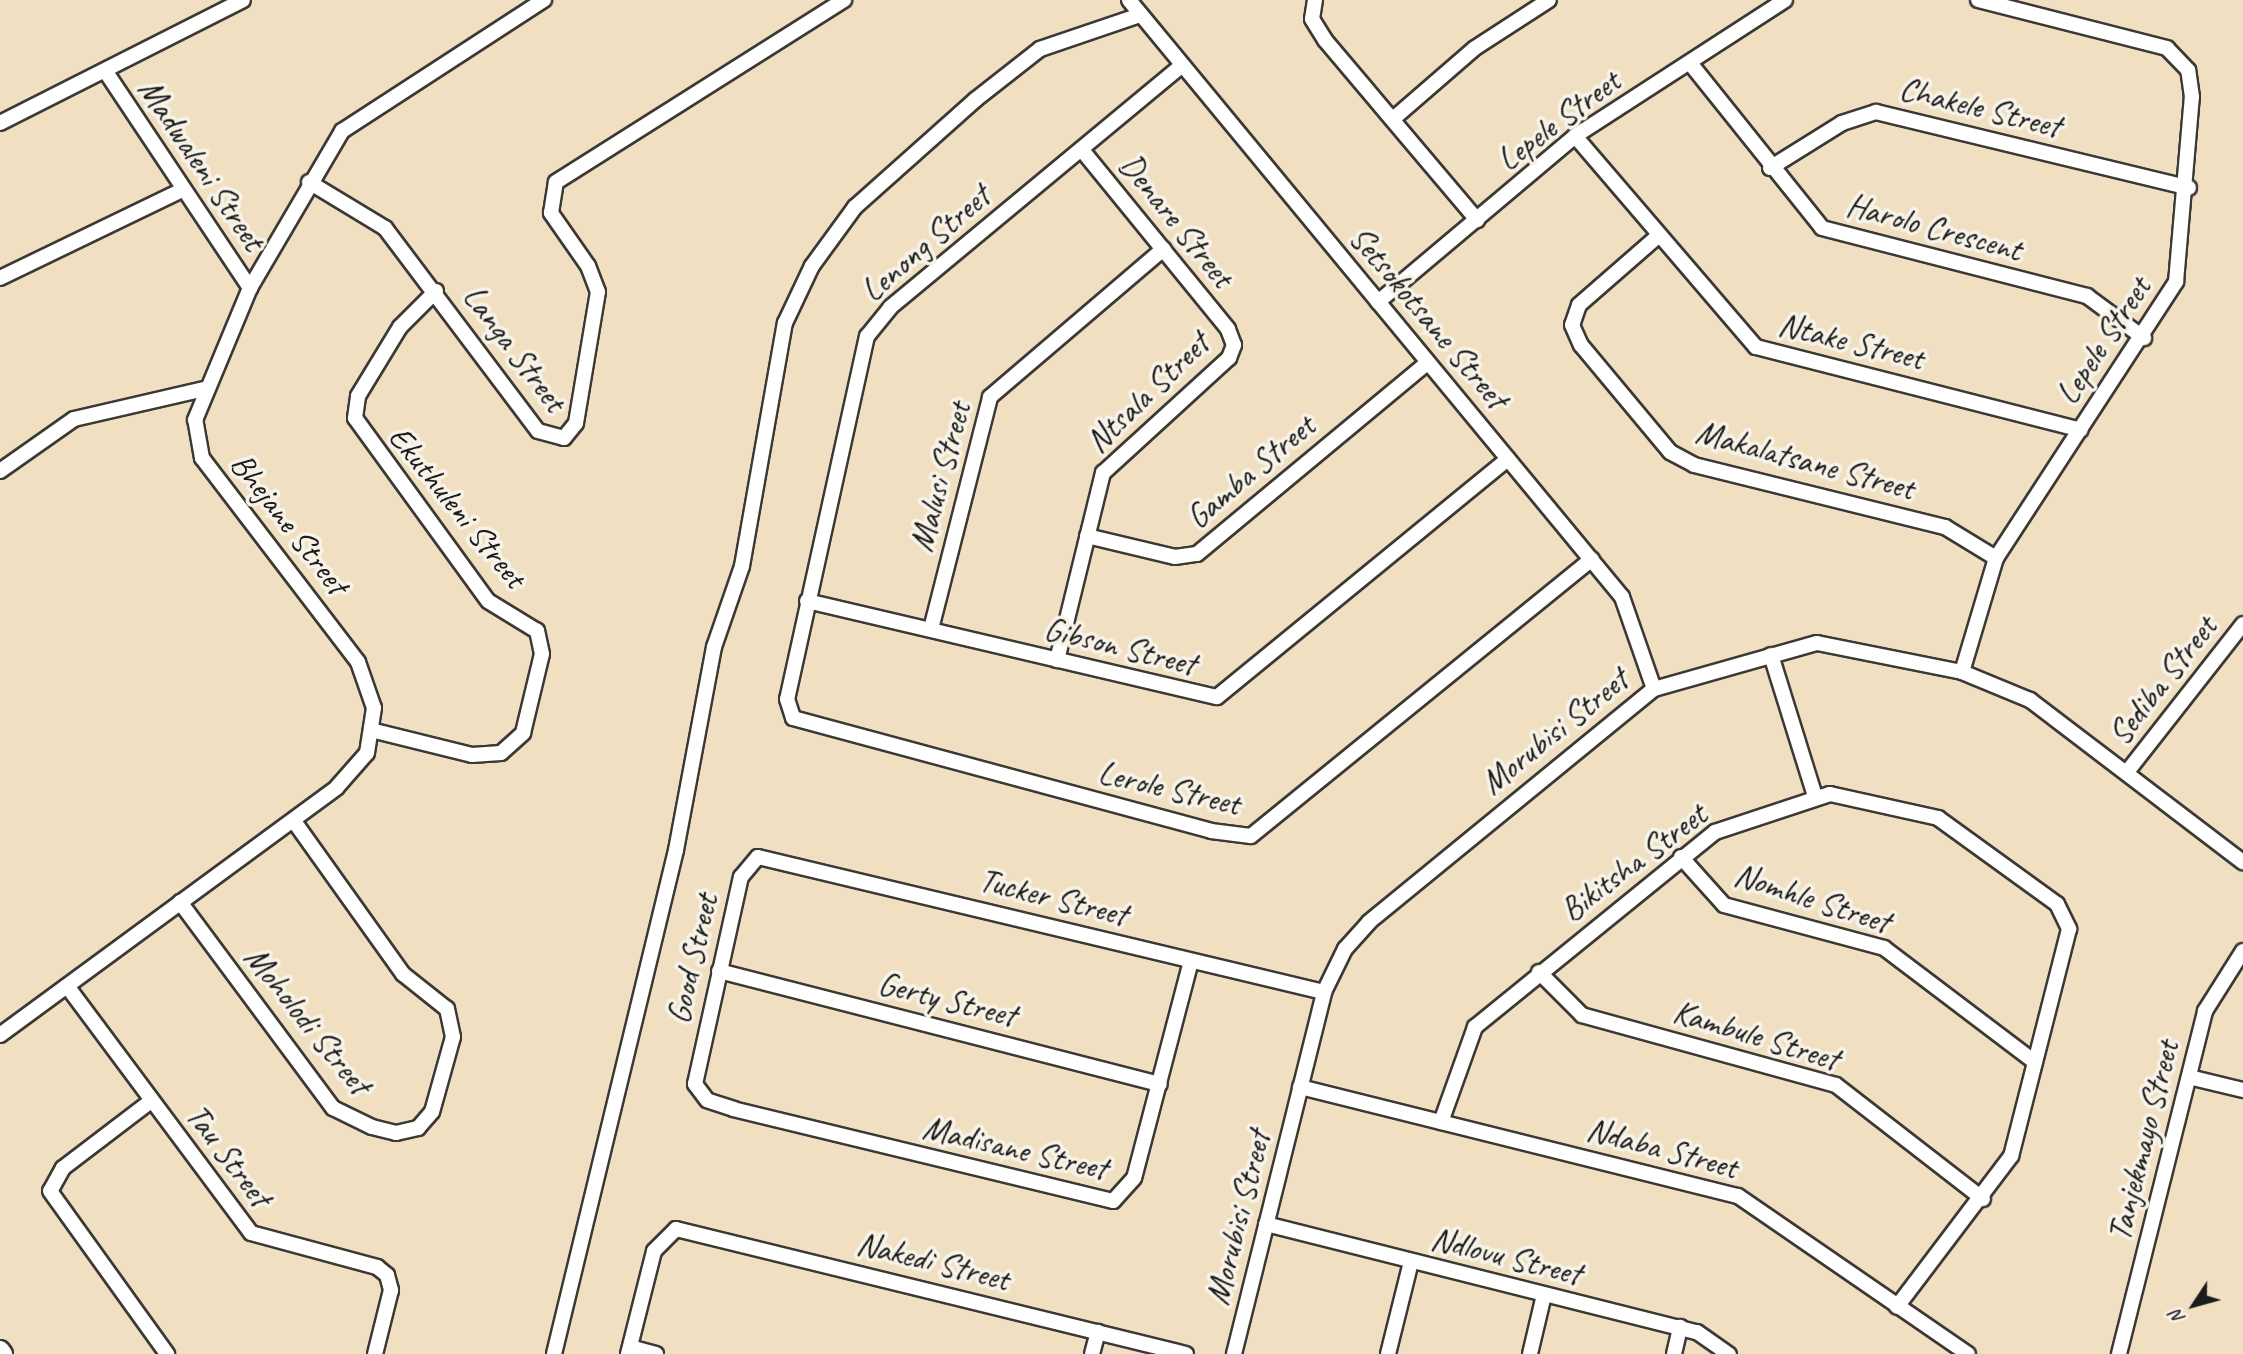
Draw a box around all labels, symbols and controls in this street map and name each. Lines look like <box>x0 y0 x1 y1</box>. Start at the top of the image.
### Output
street label: Lepele Street <box>1490 62 1628 180</box>
street label: Chakele Street <box>1896 69 2064 147</box>
street label: Madwaleni Street <box>129 72 273 258</box>
street label: Denare Street <box>1110 146 1242 296</box>
street label: Lenong Street <box>853 177 999 311</box>
street label: Harolo Crescent <box>1842 186 2026 270</box>
street label: Setsokotsane Street <box>1340 219 1516 417</box>
street label: Lepele Street <box>2048 270 2160 412</box>
street label: Langa Street <box>454 278 574 420</box>
street label: Ntake Street <box>1774 305 1928 379</box>
street label: Ntsala Street <box>1078 325 1218 461</box>
street label: Malusi Street <box>902 398 980 556</box>
street label: Gamba Street <box>1178 407 1324 537</box>
street label: Makalatsane Street <box>1691 413 1919 509</box>
street label: Ekuthuleni Street <box>380 418 534 596</box>
street label: Bhejane Street <box>221 445 357 603</box>
street label: Gibson Street <box>1040 609 1200 685</box>
street label: Sediba Street <box>2100 609 2226 753</box>
street label: Morubisi Street <box>1474 661 1636 803</box>
street label: Lerole Street <box>1094 753 1244 825</box>
street label: Bikitsha Street <box>1553 795 1715 931</box>
street label: Nomhle Street <box>1729 855 1895 943</box>
street label: Tucker Street <box>975 861 1131 935</box>
street label: Good Street <box>659 890 727 1028</box>
street label: Moholodi Street <box>235 939 379 1103</box>
street label: Gerty Street <box>874 964 1020 1036</box>
street label: Kambule Street <box>1669 992 1843 1080</box>
street label: Tanjekmayo Street <box>2100 1036 2188 1246</box>
street label: Tau Street <box>176 1097 280 1215</box>
street label: Madisane Street <box>919 1109 1111 1189</box>
street label: Ndaba Street <box>1582 1110 1742 1188</box>
street label: Morubisi Street <box>1198 1127 1280 1309</box>
street label: Ndlovu Street <box>1427 1219 1585 1295</box>
street label: Nakedi Street <box>853 1224 1013 1300</box>
north arrow <box>2159 1270 2229 1340</box>
text: N <box>2164 1306 2190 1329</box>

